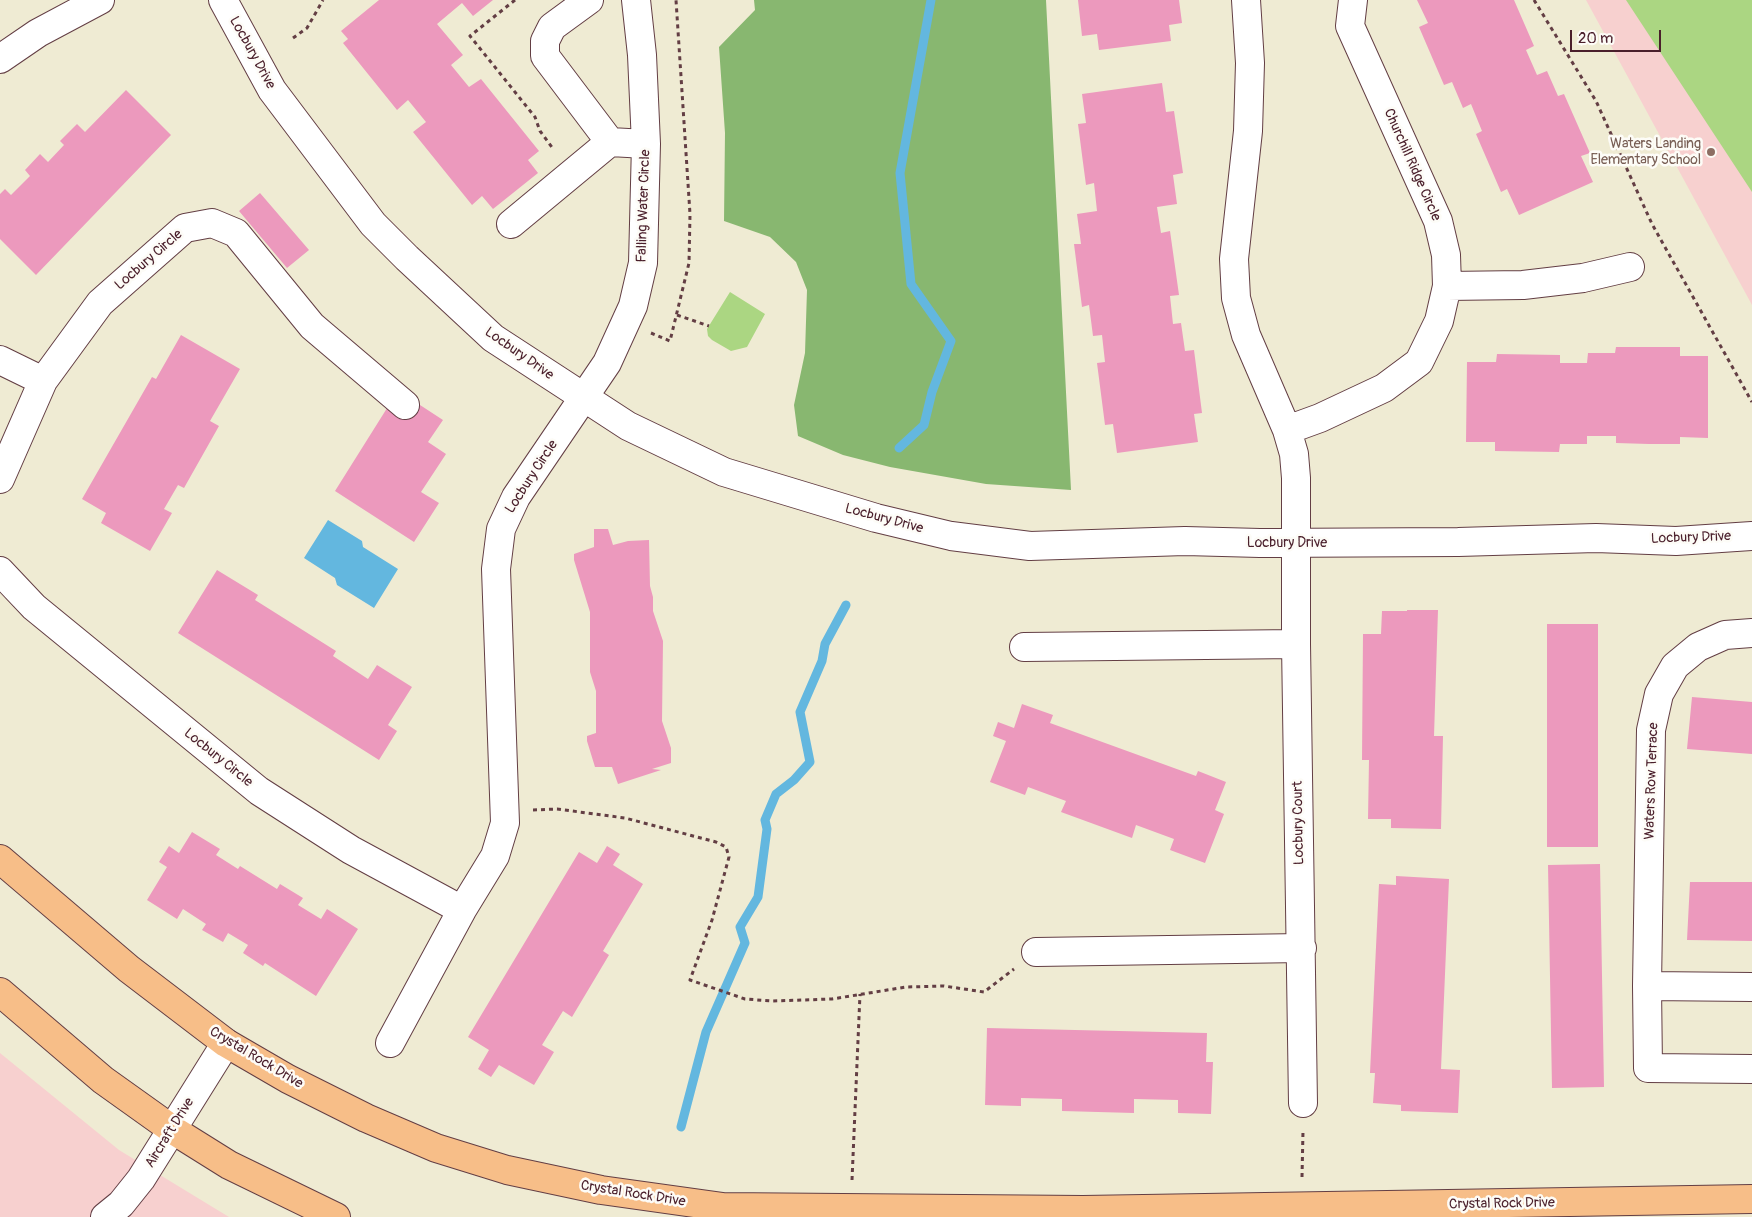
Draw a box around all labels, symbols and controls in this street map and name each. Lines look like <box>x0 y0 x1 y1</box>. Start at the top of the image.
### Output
street label: Locbury Drive <box>225 14 279 92</box>
scale bar <box>1572 20 1663 52</box>
text: 20 m <box>1578 29 1613 48</box>
street label: Churchill Ridge Circle <box>1380 106 1444 224</box>
place label: Waters Landing Elementary School <box>1590 136 1701 168</box>
marker: Waters Landing Elementary School <box>1705 146 1717 158</box>
street label: Falling Water Circle <box>634 149 654 263</box>
street label: Locbury Circle <box>112 226 186 294</box>
street label: Locbury Drive <box>481 324 557 384</box>
street label: Locbury Circle <box>502 437 562 517</box>
street label: Locbury Drive <box>843 500 925 538</box>
street label: Locbury Drive <box>1651 528 1731 548</box>
street label: Locbury Drive <box>1247 535 1327 551</box>
street label: Waters Row Terrace <box>1642 722 1662 840</box>
street label: Locbury Circle <box>180 725 256 791</box>
street label: Locbury Court <box>1290 781 1308 865</box>
street label: Crystal Rock Drive <box>206 1024 306 1092</box>
street label: Aircraft Drive <box>142 1095 198 1171</box>
street label: Crystal Rock Drive <box>579 1177 687 1211</box>
street label: Crystal Rock Drive <box>1449 1195 1555 1213</box>

